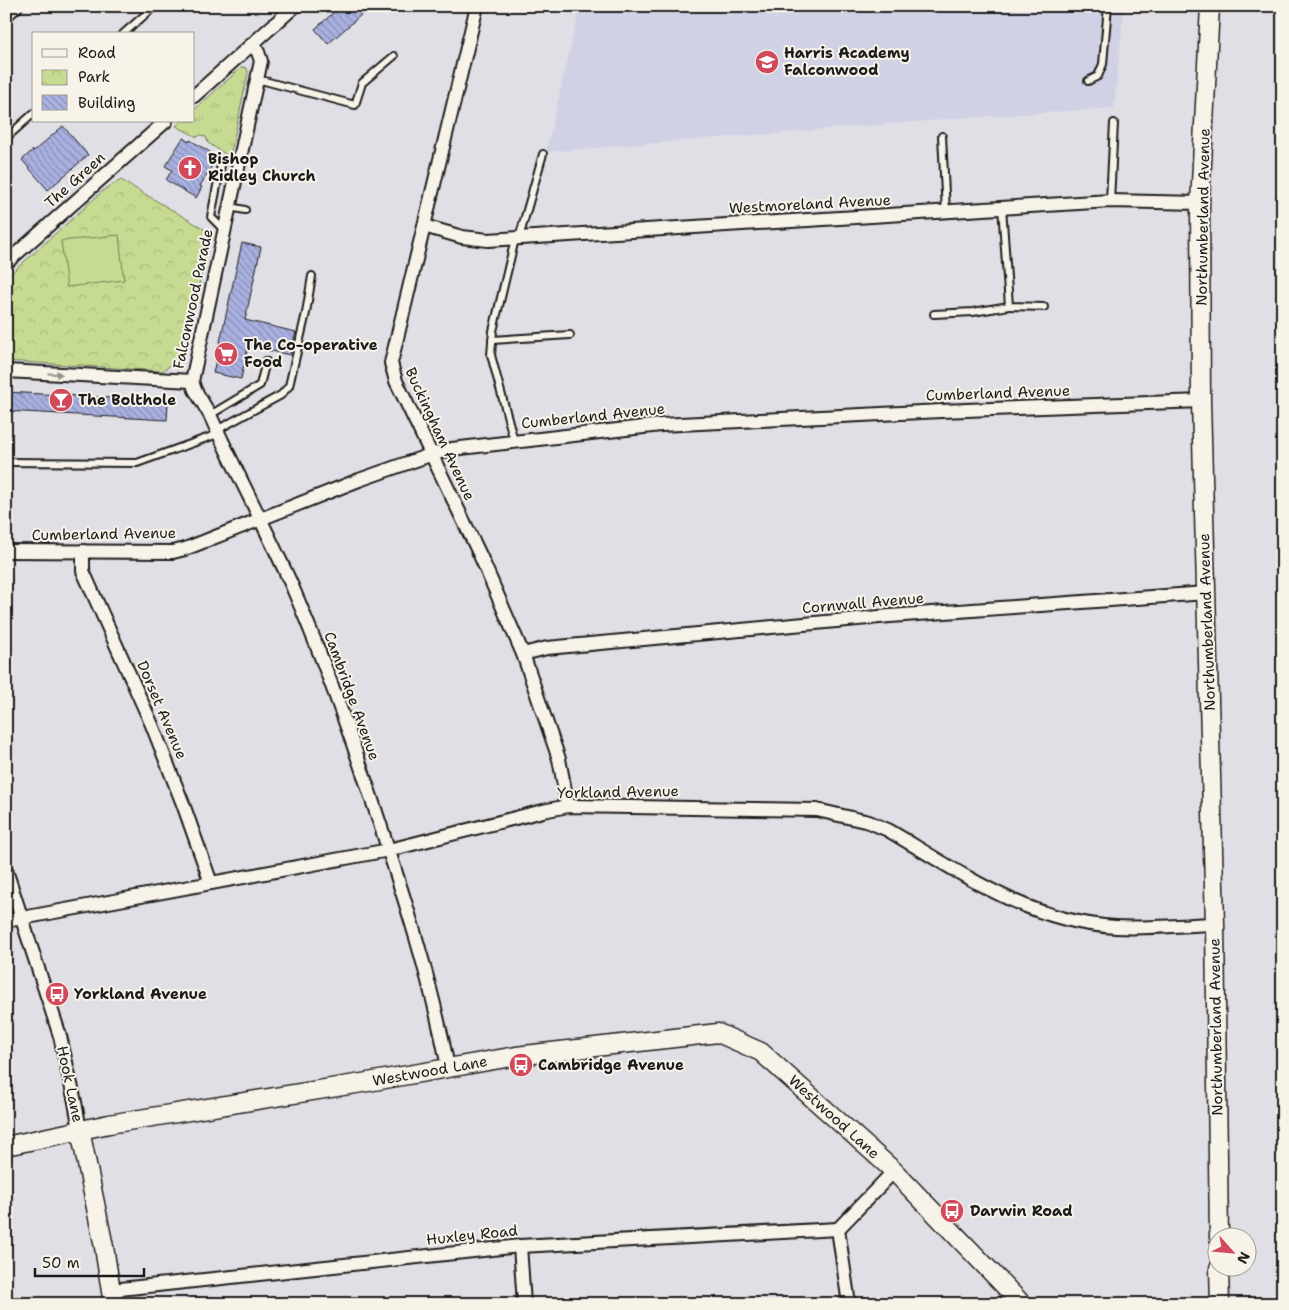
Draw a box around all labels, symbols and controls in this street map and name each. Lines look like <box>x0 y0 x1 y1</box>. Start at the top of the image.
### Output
legend <box>32 32 195 122</box>
text: Road <box>78 43 116 63</box>
place label: Harris Academy Falconwood <box>784 43 910 80</box>
school or university icon: Harris Academy Falconwood <box>754 49 780 75</box>
text: Park <box>78 67 110 87</box>
text: Building <box>78 93 135 113</box>
street label: Northumberland Avenue <box>1191 128 1215 306</box>
street label: The Green <box>40 148 110 212</box>
place label: Bishop Ridley Church <box>208 149 316 186</box>
church icon: Bishop Ridley Church <box>177 155 203 181</box>
street label: Westmoreland Avenue <box>728 190 892 218</box>
street label: Falconwood Parade <box>168 227 218 371</box>
place label: The Co-operative Food <box>244 335 378 372</box>
supermarket icon: The Co-operative Food <box>213 341 239 367</box>
street label: Buckingham Avenue <box>400 364 480 504</box>
one-way arrow <box>47 370 63 378</box>
street label: Cumberland Avenue <box>925 380 1071 406</box>
bar icon: The Bolthole <box>48 387 74 413</box>
place label: The Bolthole <box>78 390 176 410</box>
street label: Cumberland Avenue <box>520 399 666 433</box>
street label: Cumberland Avenue <box>32 523 176 545</box>
street label: Northumberland Avenue <box>1194 533 1220 711</box>
street label: Cornwall Avenue <box>801 588 925 618</box>
street label: Cambridge Avenue <box>319 629 385 763</box>
street label: Dorset Avenue <box>132 658 192 762</box>
street label: Yorkland Avenue <box>557 781 679 803</box>
street label: Northumberland Avenue <box>1204 938 1228 1116</box>
bus stop icon: Yorkland Avenue <box>44 981 70 1007</box>
place label: Yorkland Avenue <box>74 984 207 1004</box>
street label: Hook Lane <box>52 1044 88 1124</box>
street label: Westwood Lane <box>371 1051 489 1091</box>
bus stop icon: Cambridge Avenue <box>508 1052 534 1078</box>
place label: Cambridge Avenue <box>538 1055 684 1075</box>
street label: Westwood Lane <box>784 1071 884 1163</box>
bus stop icon: Darwin Road <box>939 1198 965 1224</box>
place label: Darwin Road <box>970 1201 1073 1221</box>
street label: Huxley Road <box>425 1220 519 1250</box>
north arrow <box>1206 1228 1256 1278</box>
scale bar <box>35 1245 144 1277</box>
text: N <box>1233 1249 1254 1267</box>
text: 50 m <box>42 1253 80 1273</box>

